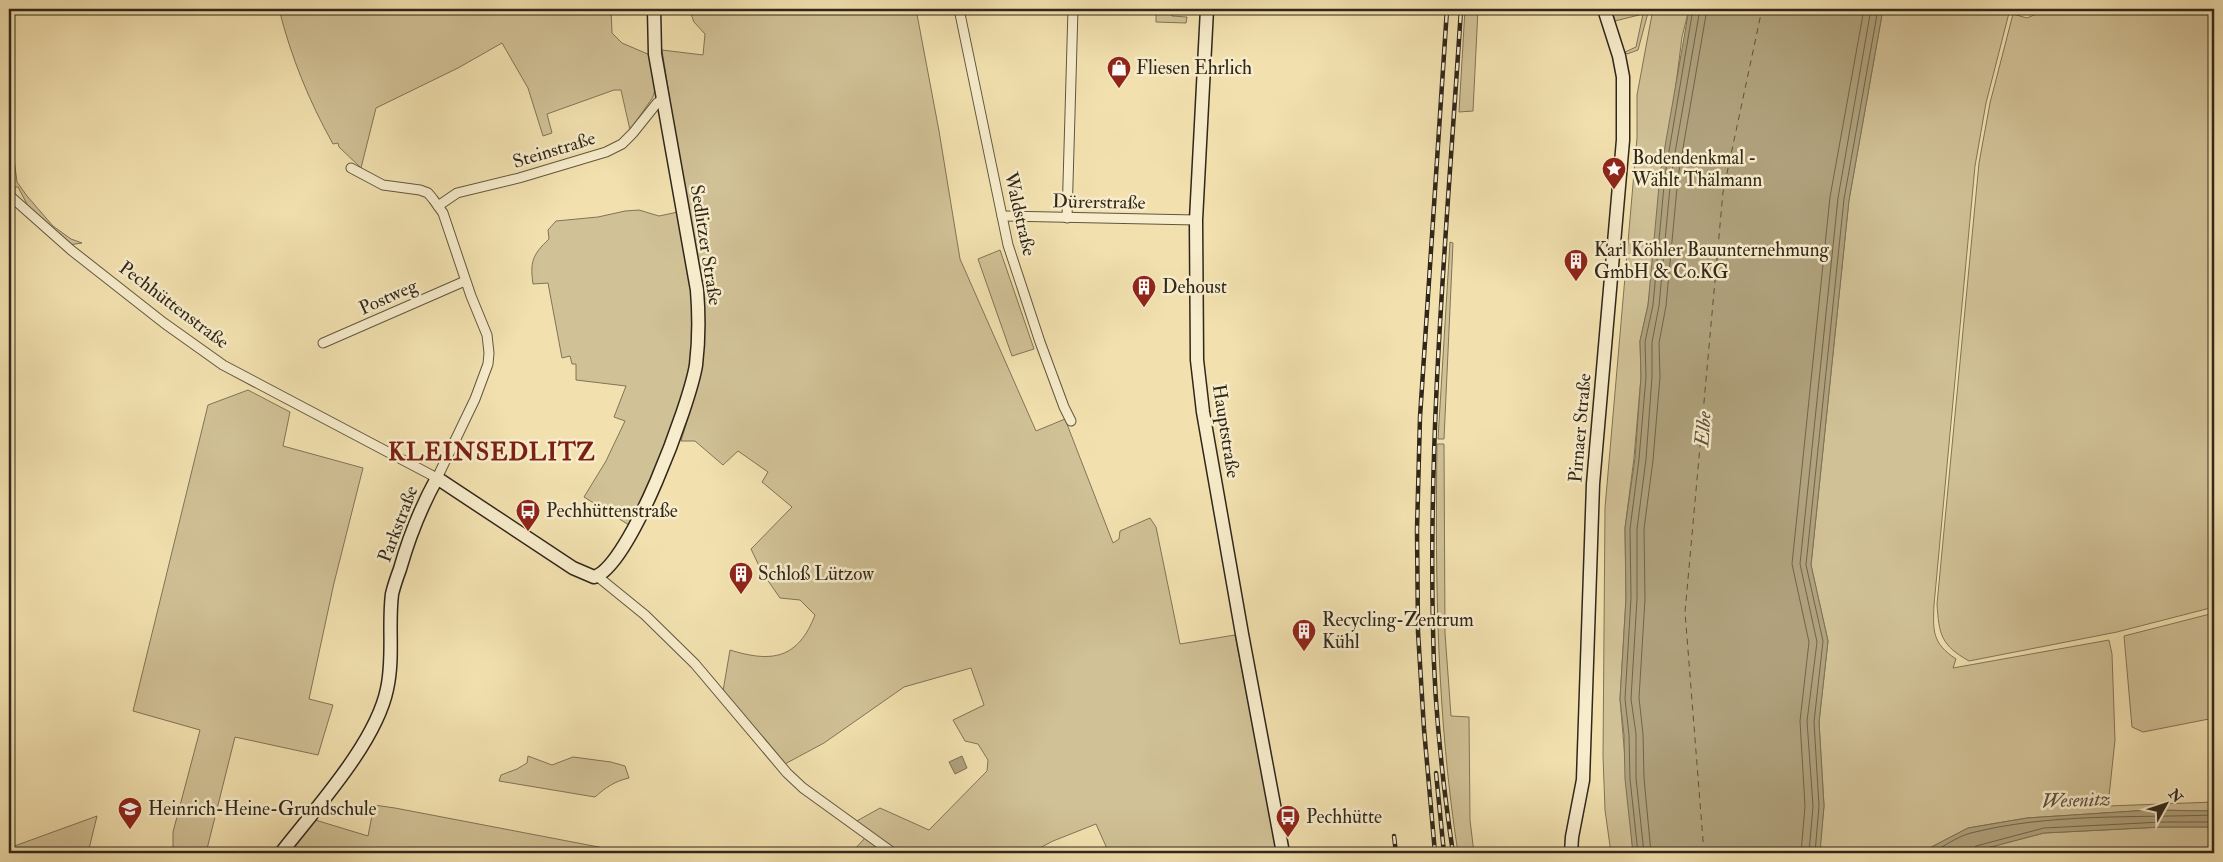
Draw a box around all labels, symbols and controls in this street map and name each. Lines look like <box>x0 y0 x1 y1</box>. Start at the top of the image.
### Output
shop icon: Fliesen Ehrlich <box>1106 55 1132 89</box>
place label: Fliesen Ehrlich <box>1136 56 1252 80</box>
street label: Steinstraße <box>510 126 598 174</box>
place label: Bodendenkmal - Wählt Thälmann <box>1631 146 1763 192</box>
place icon: Bodendenkmal - Wählt Thälmann <box>1601 156 1627 190</box>
street label: Waldstraße <box>998 169 1041 258</box>
street label: Sedlitzer Straße <box>685 183 727 307</box>
street label: Dürerstraße <box>1052 189 1146 215</box>
place label: Karl Köhler Bauunternehmung GmbH & Co.KG <box>1594 238 1829 284</box>
building icon: Karl Köhler Bauunternehmung GmbH & Co.KG <box>1563 248 1589 282</box>
street label: Pechhüttenstraße <box>114 256 234 354</box>
street label: Postweg <box>355 273 421 320</box>
building icon: Dehoust <box>1131 274 1157 308</box>
place label: Dehoust <box>1162 275 1227 299</box>
street label: Pirnaer Straße <box>1563 372 1597 484</box>
street label: Hauptstraße <box>1206 382 1245 480</box>
water label: Elbe <box>1689 410 1717 449</box>
district label: KLEINSEDLITZ <box>388 437 596 468</box>
street label: Parkstraße <box>372 482 424 566</box>
bus stop icon: Pechhüttenstraße <box>515 498 541 532</box>
place label: Pechhüttenstraße <box>546 499 678 523</box>
building icon: Schloß Lützow <box>728 561 754 595</box>
place label: Schloß Lützow <box>758 562 874 586</box>
place label: Recycling-Zentrum Kühl <box>1322 608 1474 654</box>
building icon: Recycling-Zentrum Kühl <box>1291 618 1317 652</box>
north arrow <box>2140 780 2190 830</box>
text: N <box>2164 785 2186 807</box>
water label: Wesenitz <box>2041 786 2111 814</box>
school or university icon: Heinrich-Heine-Grundschule <box>117 796 143 830</box>
place label: Heinrich-Heine-Grundschule <box>148 797 377 821</box>
bus stop icon: Pechhütte <box>1275 804 1301 838</box>
place label: Pechhütte <box>1306 805 1382 829</box>

